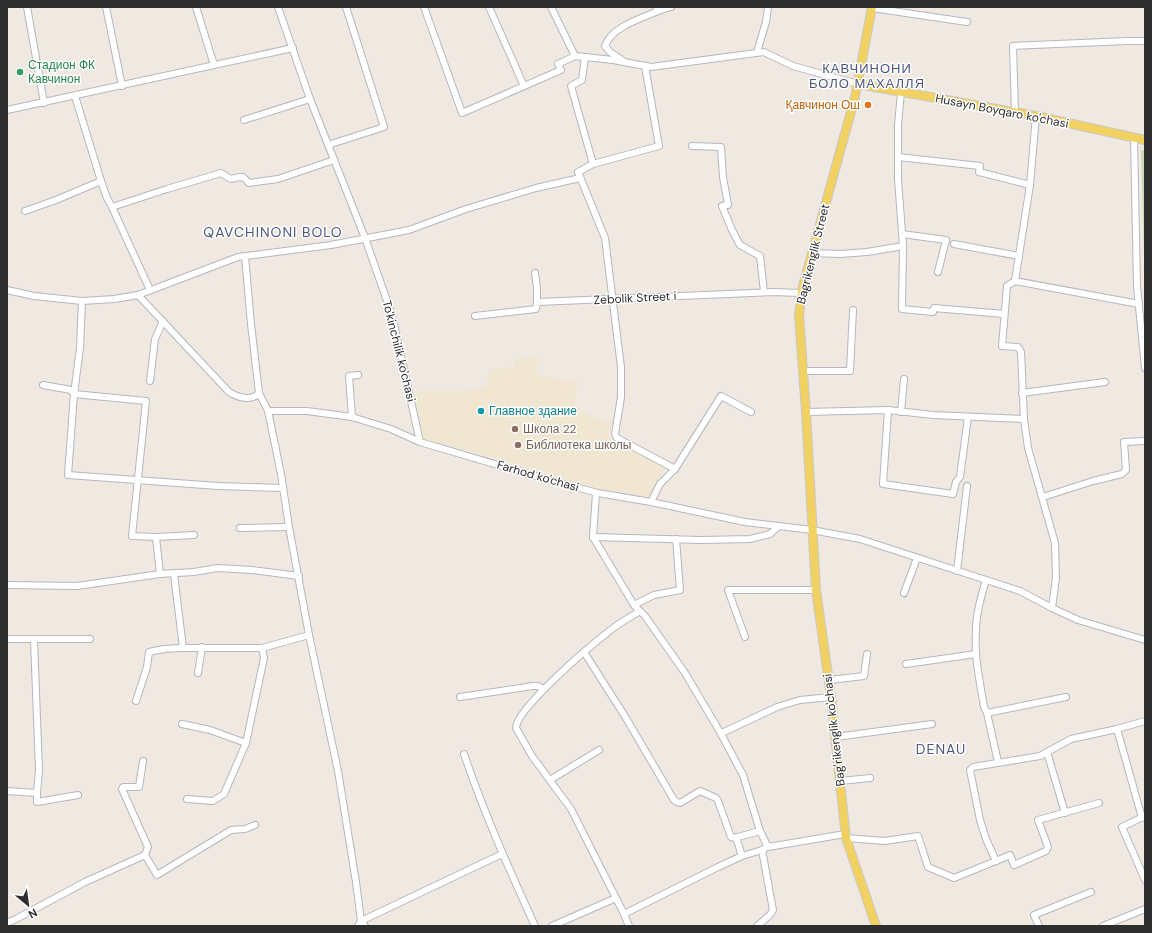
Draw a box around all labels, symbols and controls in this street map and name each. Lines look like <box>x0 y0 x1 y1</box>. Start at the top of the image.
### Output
place label: Стадион ФК Кавчинон <box>28 57 95 87</box>
district label: КАВЧИНОНИ БОЛО МАХАЛЛЯ <box>809 60 925 92</box>
marker: Стадион ФК Кавчинон <box>15 67 25 77</box>
street label: Husayn Boyqaro ko'chasi <box>934 90 1070 132</box>
place label: Қавчинон Ош <box>785 97 860 113</box>
marker: Қавчинон Ош <box>863 100 873 110</box>
street label: Bagrikenglik Street <box>793 202 833 306</box>
district label: QAVCHINONI BOLO <box>203 223 343 241</box>
street label: Zebolik Street i <box>593 288 677 308</box>
street label: To'kinchilik ko'chasi <box>379 298 419 404</box>
place label: Главное здание <box>489 403 577 419</box>
marker: Главное здание <box>476 406 486 416</box>
place label: Школа 22 <box>523 421 577 437</box>
marker: Школа 22 <box>510 424 520 434</box>
place label: Библиотека школы <box>526 437 632 453</box>
marker: Библиотека школы <box>513 440 523 450</box>
street label: Farhod ko'chasi <box>495 457 581 495</box>
street label: Bag'rikenglik ko'chasi <box>819 673 849 787</box>
district label: DENAU <box>916 740 966 758</box>
north arrow <box>8 885 48 925</box>
text: N <box>26 906 40 922</box>

